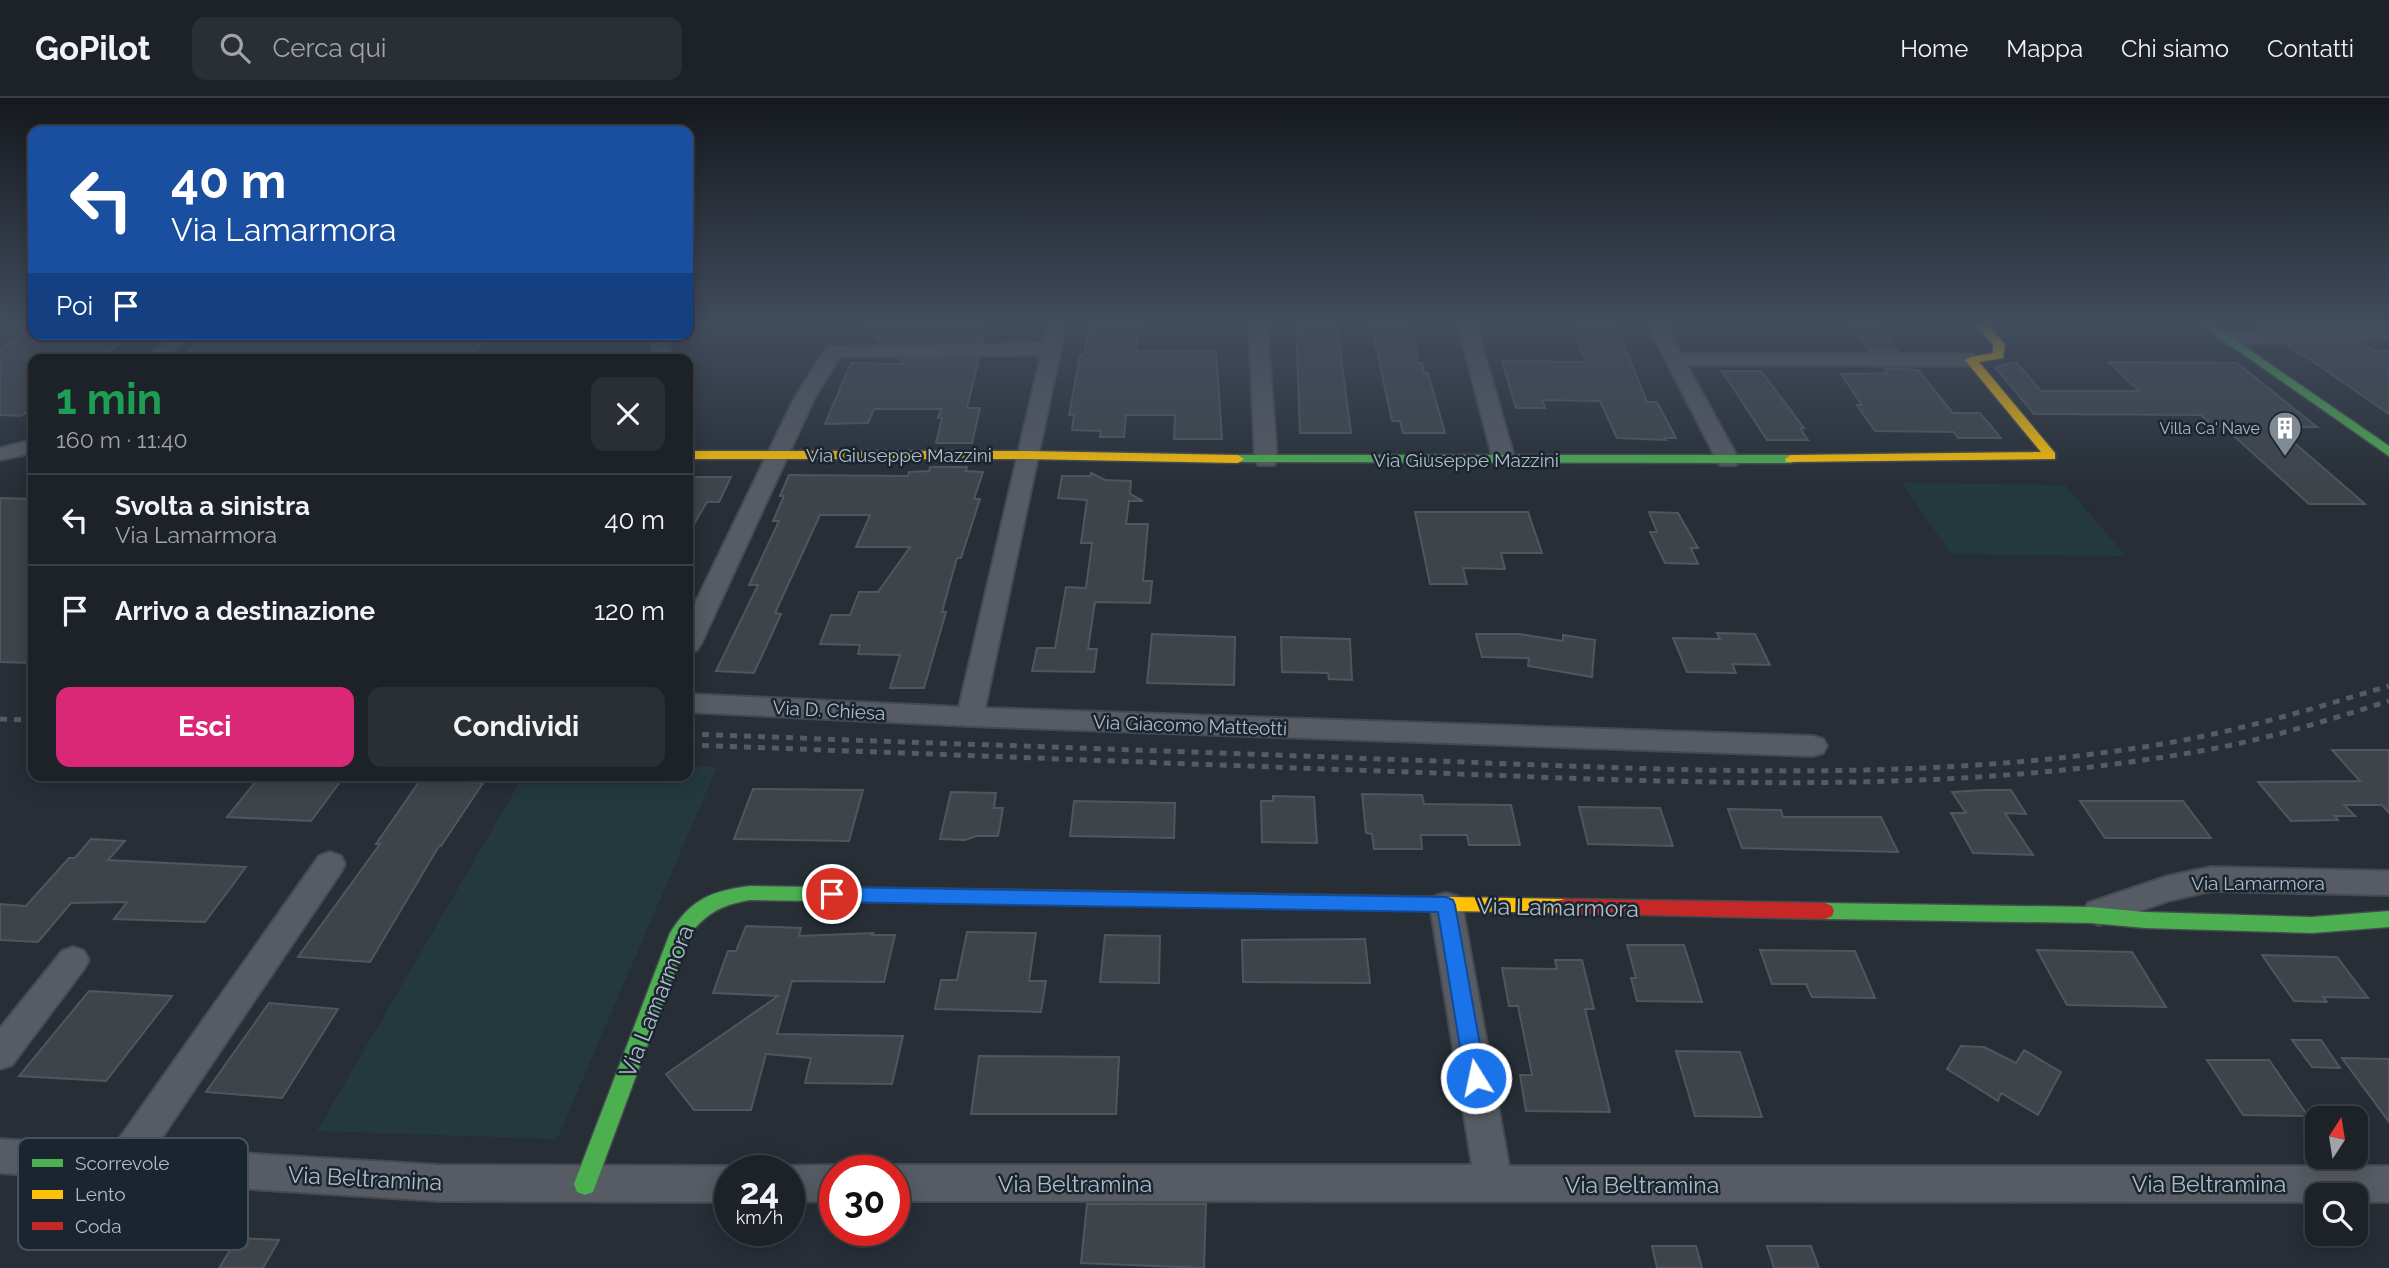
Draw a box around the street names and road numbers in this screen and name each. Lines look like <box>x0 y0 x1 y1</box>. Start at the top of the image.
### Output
street label: Via Giuseppe Mazzini <box>806 444 992 466</box>
street label: Via Giuseppe Mazzini <box>1373 449 1559 471</box>
street label: Via D. Chiesa <box>772 696 886 724</box>
street label: Via Giacomo Matteotti <box>1093 711 1287 739</box>
street label: Via Lamarmora <box>2191 872 2325 894</box>
street label: Via Lamarmora <box>1477 892 1639 922</box>
street label: Via Lamarmora <box>613 921 699 1081</box>
street label: Via Beltramina <box>287 1160 443 1196</box>
street label: Via Beltramina <box>998 1170 1152 1197</box>
street label: Via Beltramina <box>2132 1170 2286 1197</box>
street label: Via Beltramina <box>1565 1171 1719 1198</box>

